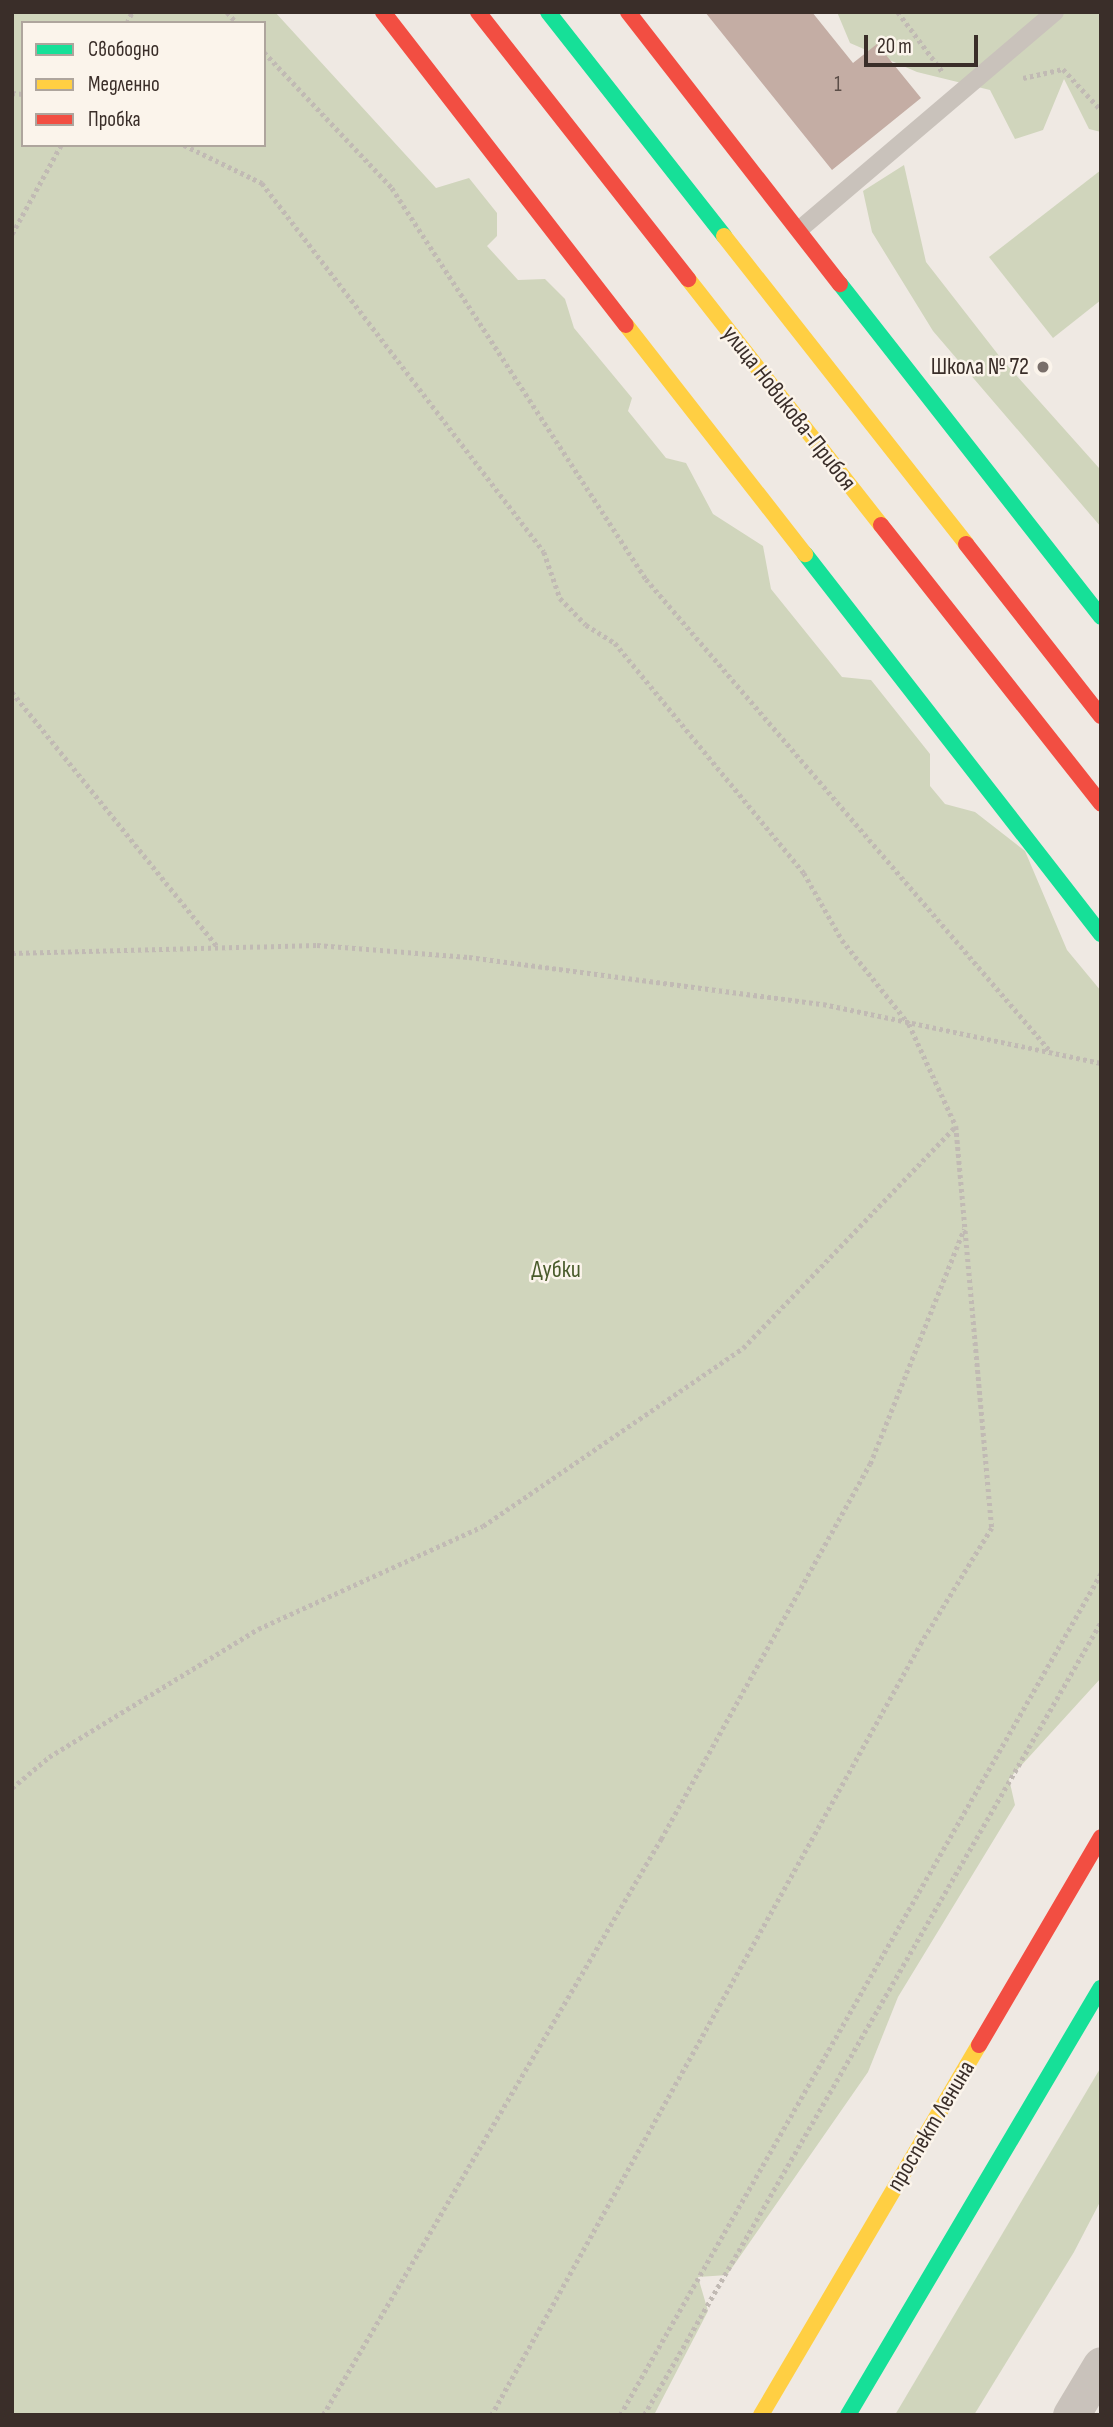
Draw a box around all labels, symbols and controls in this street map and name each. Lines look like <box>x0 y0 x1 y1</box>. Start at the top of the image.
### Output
legend <box>21 21 266 147</box>
scale bar <box>868 21 982 65</box>
text: 20 m <box>877 34 912 59</box>
text: Свободно <box>88 37 159 62</box>
text: Медленно <box>88 72 160 97</box>
house number: 1 <box>834 72 842 98</box>
text: Пробка <box>88 107 141 132</box>
street label: улица Новикова-Прибоя <box>716 320 862 496</box>
place label: Школа № 72 <box>931 353 1029 381</box>
marker: Школа № 72 <box>1035 359 1051 375</box>
park label: Дубки <box>531 1256 581 1284</box>
street label: проспект Ленина <box>881 2055 981 2197</box>

